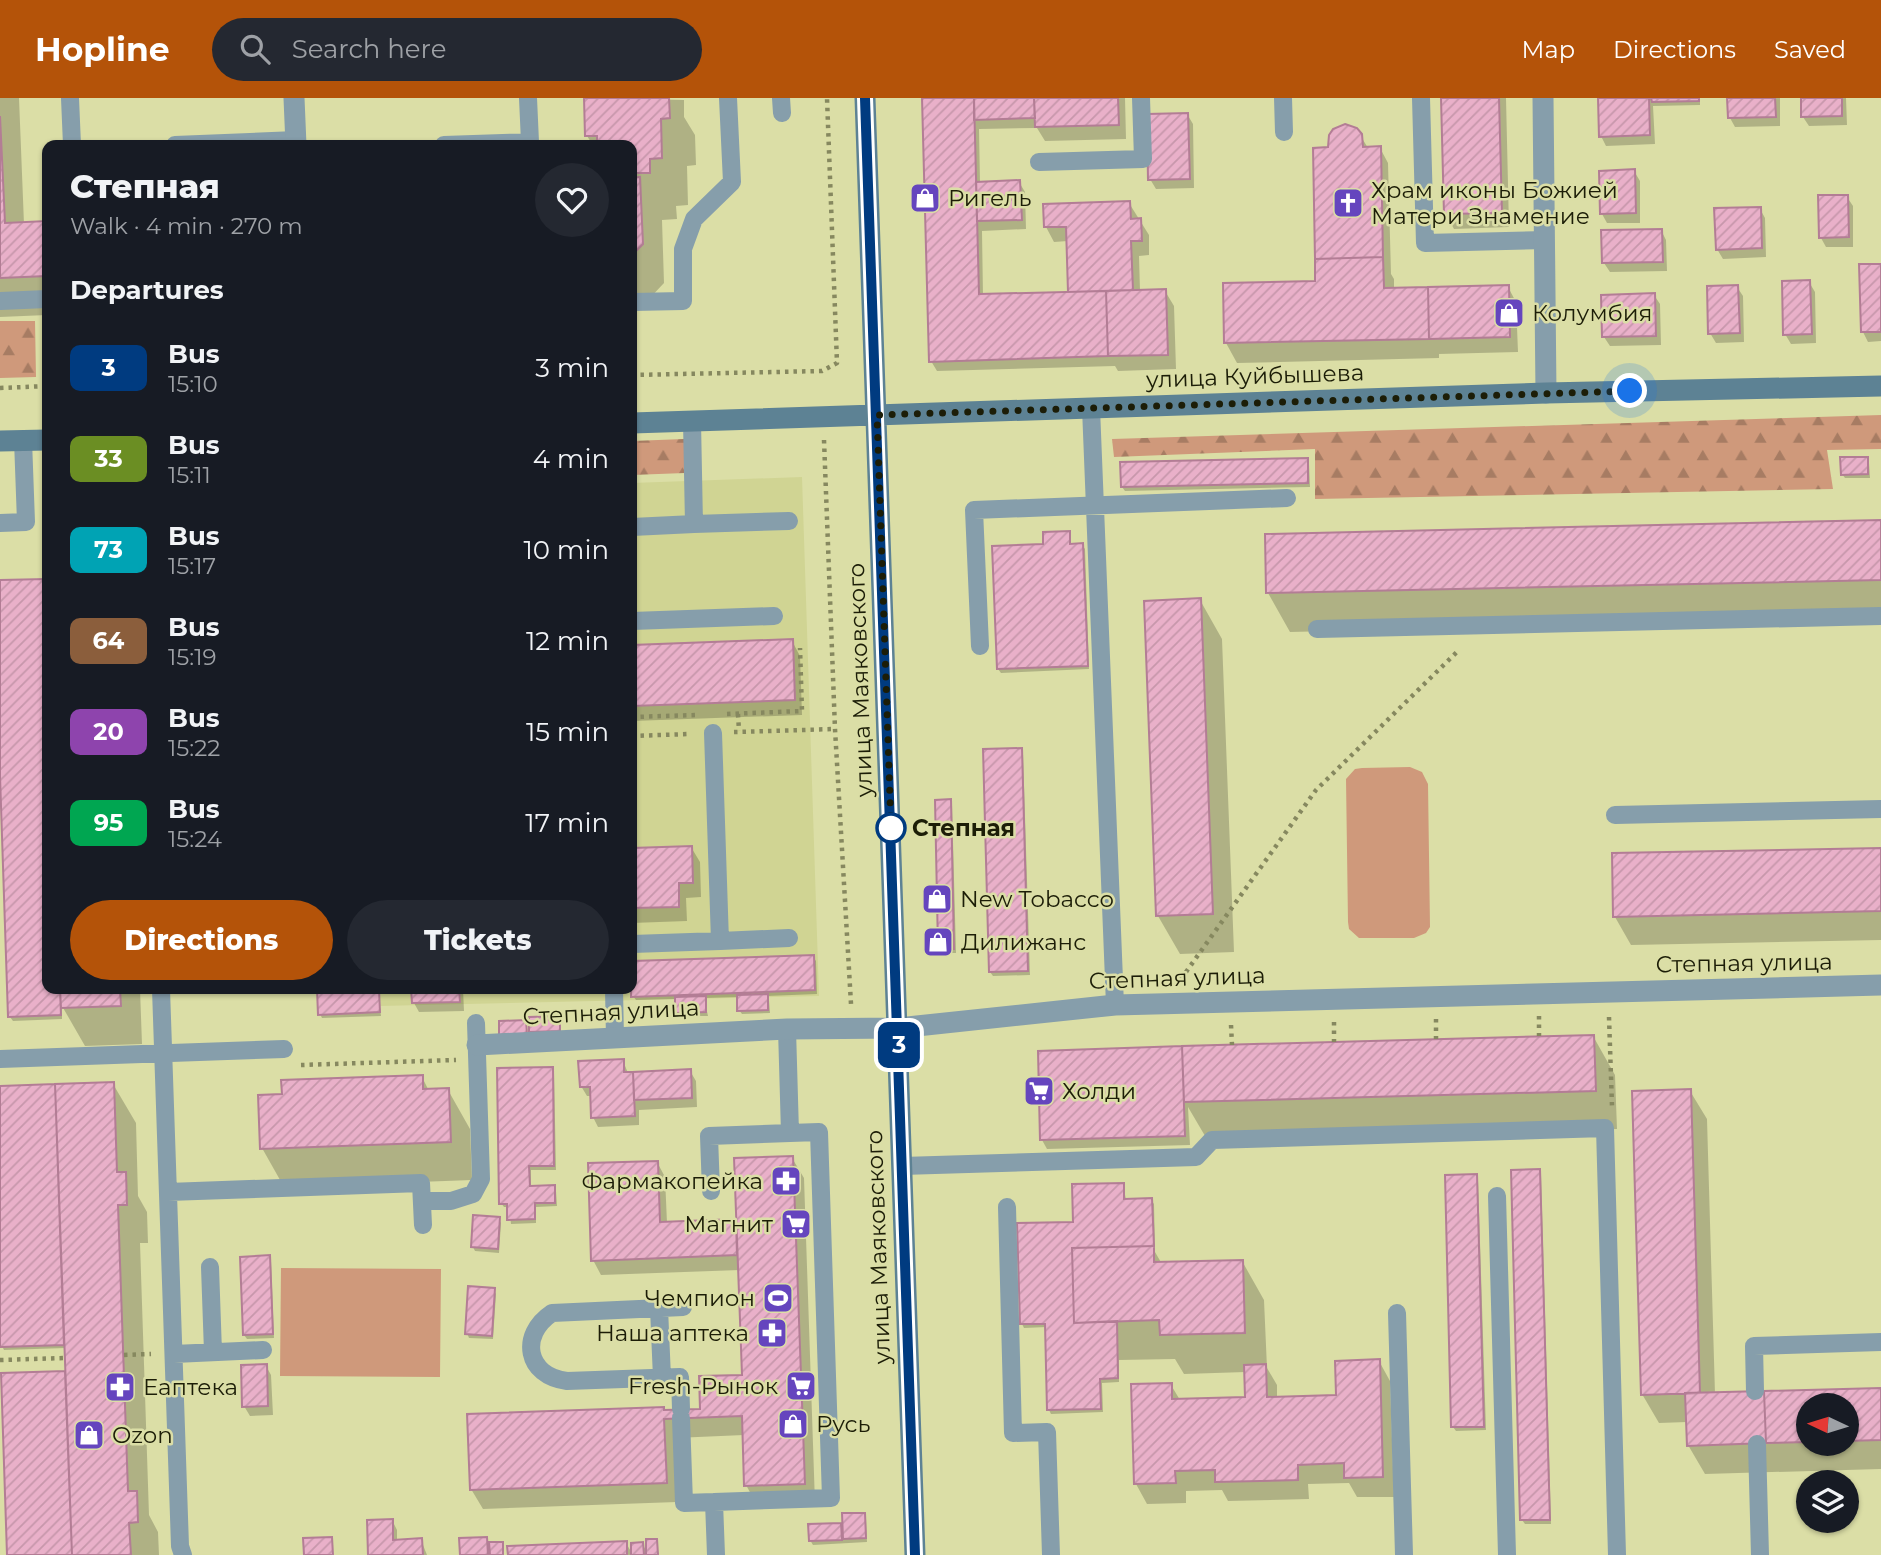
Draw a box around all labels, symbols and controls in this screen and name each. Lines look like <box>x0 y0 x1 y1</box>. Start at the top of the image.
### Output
search box <box>212 18 702 81</box>
text: Hopline <box>35 29 170 69</box>
icon: search <box>236 30 274 68</box>
text: Search here <box>292 33 446 65</box>
text: Map <box>1522 35 1575 64</box>
text: Directions <box>1613 35 1736 64</box>
text: Saved <box>1774 35 1846 64</box>
button: heart <box>535 163 609 237</box>
text: Степная <box>70 166 220 206</box>
place label: Храм иконы Божией Матери Знамение <box>1371 176 1618 230</box>
shop icon: Ригель <box>908 181 942 215</box>
place label: Ригель <box>948 184 1031 212</box>
church icon: Храм иконы Божией Матери Знамение <box>1331 186 1365 220</box>
text: Walk · 4 min · 270 m <box>70 212 303 240</box>
text: Departures <box>70 274 224 306</box>
shop icon: Колумбия <box>1492 296 1526 330</box>
place label: Колумбия <box>1532 299 1652 327</box>
text: Bus <box>168 338 220 370</box>
text: 3 min <box>535 352 609 384</box>
text: 3 <box>101 353 116 382</box>
street label: улица Куйбышева <box>1144 358 1365 394</box>
text: 15:10 <box>168 370 218 398</box>
your location <box>1612 373 1647 408</box>
text: Bus <box>168 429 220 461</box>
text: 4 min <box>533 443 609 475</box>
text: 33 <box>94 444 123 473</box>
text: 15:11 <box>168 461 211 489</box>
text: Bus <box>168 520 220 552</box>
text: 10 min <box>523 534 609 566</box>
text: 73 <box>94 535 123 564</box>
text: 15:17 <box>168 552 216 580</box>
street label: улица Маяковского <box>842 562 878 799</box>
text: Bus <box>168 611 220 643</box>
text: 12 min <box>526 625 609 657</box>
text: 64 <box>93 626 124 655</box>
text: 15:19 <box>168 643 217 671</box>
text: Bus <box>168 702 220 734</box>
text: 15 min <box>526 716 609 748</box>
text: 20 <box>93 717 124 746</box>
text: 15:22 <box>168 734 220 762</box>
text: Bus <box>168 793 220 825</box>
text: 17 min <box>525 807 609 839</box>
text: 95 <box>94 808 123 837</box>
marker: Степная <box>876 813 906 843</box>
place label: Степная <box>912 814 1015 842</box>
text: 15:24 <box>168 825 222 853</box>
shop icon: New Tobacco <box>920 882 954 916</box>
place label: New Tobacco <box>960 885 1114 913</box>
button: Directions <box>70 900 333 980</box>
button: Tickets <box>347 900 609 980</box>
shop icon: Дилижанс <box>921 925 955 959</box>
place label: Дилижанс <box>961 928 1086 956</box>
street label: Степная улица <box>1655 947 1833 979</box>
street label: Степная улица <box>1088 961 1266 995</box>
street label: Степная улица <box>522 993 700 1031</box>
line badge: 3 <box>876 1022 922 1068</box>
text: 3 <box>892 1030 906 1059</box>
supermarket icon: Холди <box>1022 1074 1056 1108</box>
place label: Холди <box>1062 1077 1136 1105</box>
street label: улица Маяковского <box>860 1129 896 1366</box>
pharmacy icon: Фармакопейка <box>769 1164 803 1198</box>
place label: Фармакопейка <box>581 1167 763 1195</box>
supermarket icon: Магнит <box>779 1207 813 1241</box>
place label: Магнит <box>684 1210 773 1238</box>
sports icon: Чемпион <box>761 1281 795 1315</box>
place label: Чемпион <box>645 1284 755 1312</box>
pharmacy icon: Наша аптека <box>755 1316 789 1350</box>
place label: Наша аптека <box>596 1319 749 1347</box>
supermarket icon: Fresh-Рынок <box>784 1369 818 1403</box>
pharmacy icon: Еаптека <box>103 1370 137 1404</box>
place label: Fresh-Рынок <box>628 1372 779 1400</box>
place label: Еаптека <box>143 1373 238 1401</box>
north arrow <box>1796 1393 1858 1456</box>
map controls <box>1796 1393 1859 1533</box>
shop icon: Русь <box>776 1407 810 1441</box>
place label: Русь <box>816 1410 871 1438</box>
shop icon: Ozon <box>72 1418 106 1452</box>
place label: Ozon <box>112 1421 173 1449</box>
button: layers <box>1796 1470 1859 1533</box>

